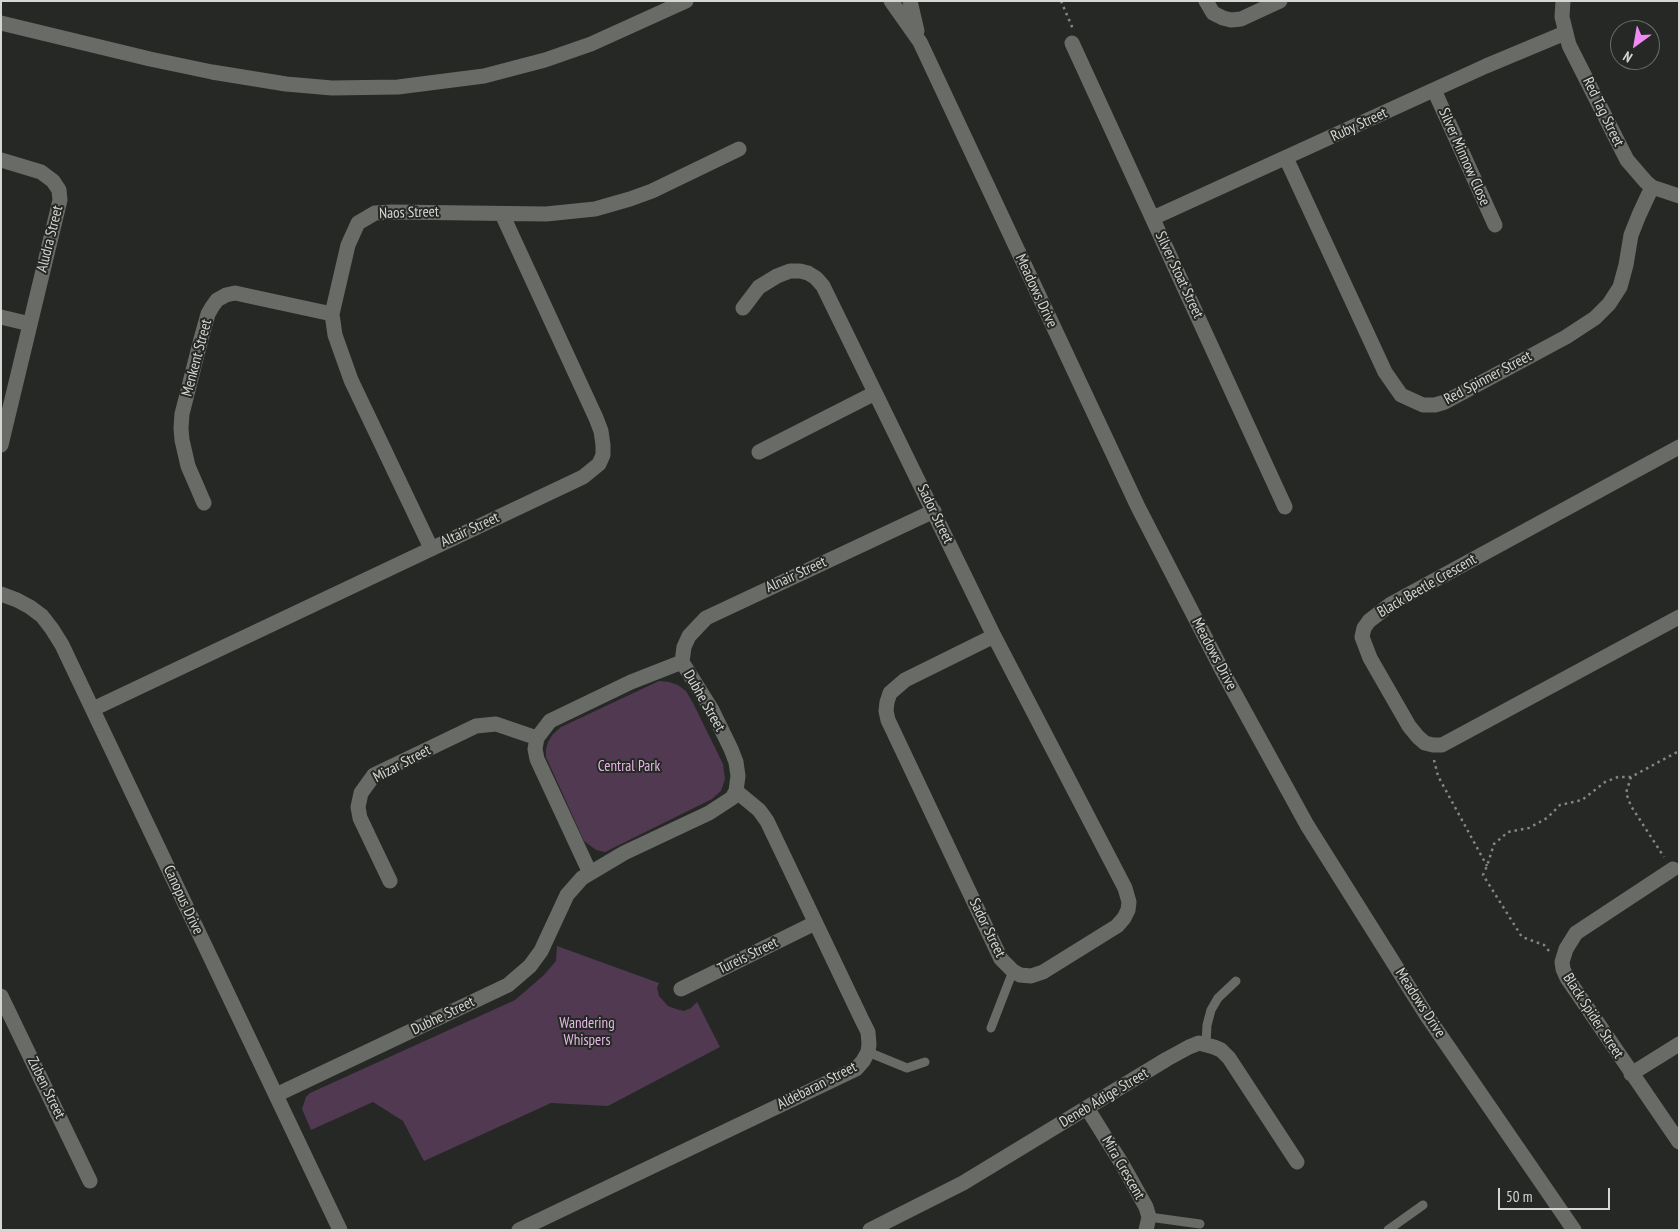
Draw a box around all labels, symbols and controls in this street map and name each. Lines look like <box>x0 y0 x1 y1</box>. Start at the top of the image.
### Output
north arrow <box>1610 20 1660 70</box>
text: N <box>1620 47 1636 67</box>
street label: Red Tag Street <box>1579 75 1627 149</box>
street label: Ruby Street <box>1328 104 1390 146</box>
street label: Silver Minnow Close <box>1434 105 1494 209</box>
street label: Naos Street <box>379 203 439 223</box>
street label: Aludra Street <box>33 204 67 274</box>
street label: Silver Stoat Street <box>1151 229 1207 321</box>
street label: Meadows Drive <box>1011 251 1061 331</box>
street label: Menkent Street <box>178 317 216 399</box>
street label: Red Spinner Street <box>1441 347 1535 409</box>
street label: Sador Street <box>913 481 957 547</box>
street label: Altair Street <box>438 509 502 551</box>
street label: Black Beetle Crescent <box>1374 550 1480 622</box>
street label: Alnair Street <box>763 553 829 597</box>
street label: Meadows Drive <box>1188 615 1240 693</box>
street label: Dubhe Street <box>679 667 729 735</box>
street label: Mizar Street <box>370 741 434 787</box>
park label: Central Park <box>598 758 660 776</box>
street label: Canopus Drive <box>159 863 207 937</box>
street label: Sador Street <box>965 895 1009 961</box>
street label: Tureis Street <box>715 934 781 978</box>
street label: Meadows Drive <box>1391 965 1449 1041</box>
street label: Black Spider Street <box>1559 970 1627 1062</box>
street label: Dubhe Street <box>409 993 477 1039</box>
park label: Wandering Whispers <box>559 1015 615 1050</box>
street label: Zuben Street <box>23 1054 69 1122</box>
street label: Aldebaran Street <box>774 1058 860 1114</box>
street label: Deneb Adige Street <box>1056 1064 1152 1132</box>
street label: Mira Crescent <box>1098 1133 1148 1203</box>
scale bar <box>1500 1178 1612 1210</box>
text: 50 m <box>1506 1187 1532 1206</box>

